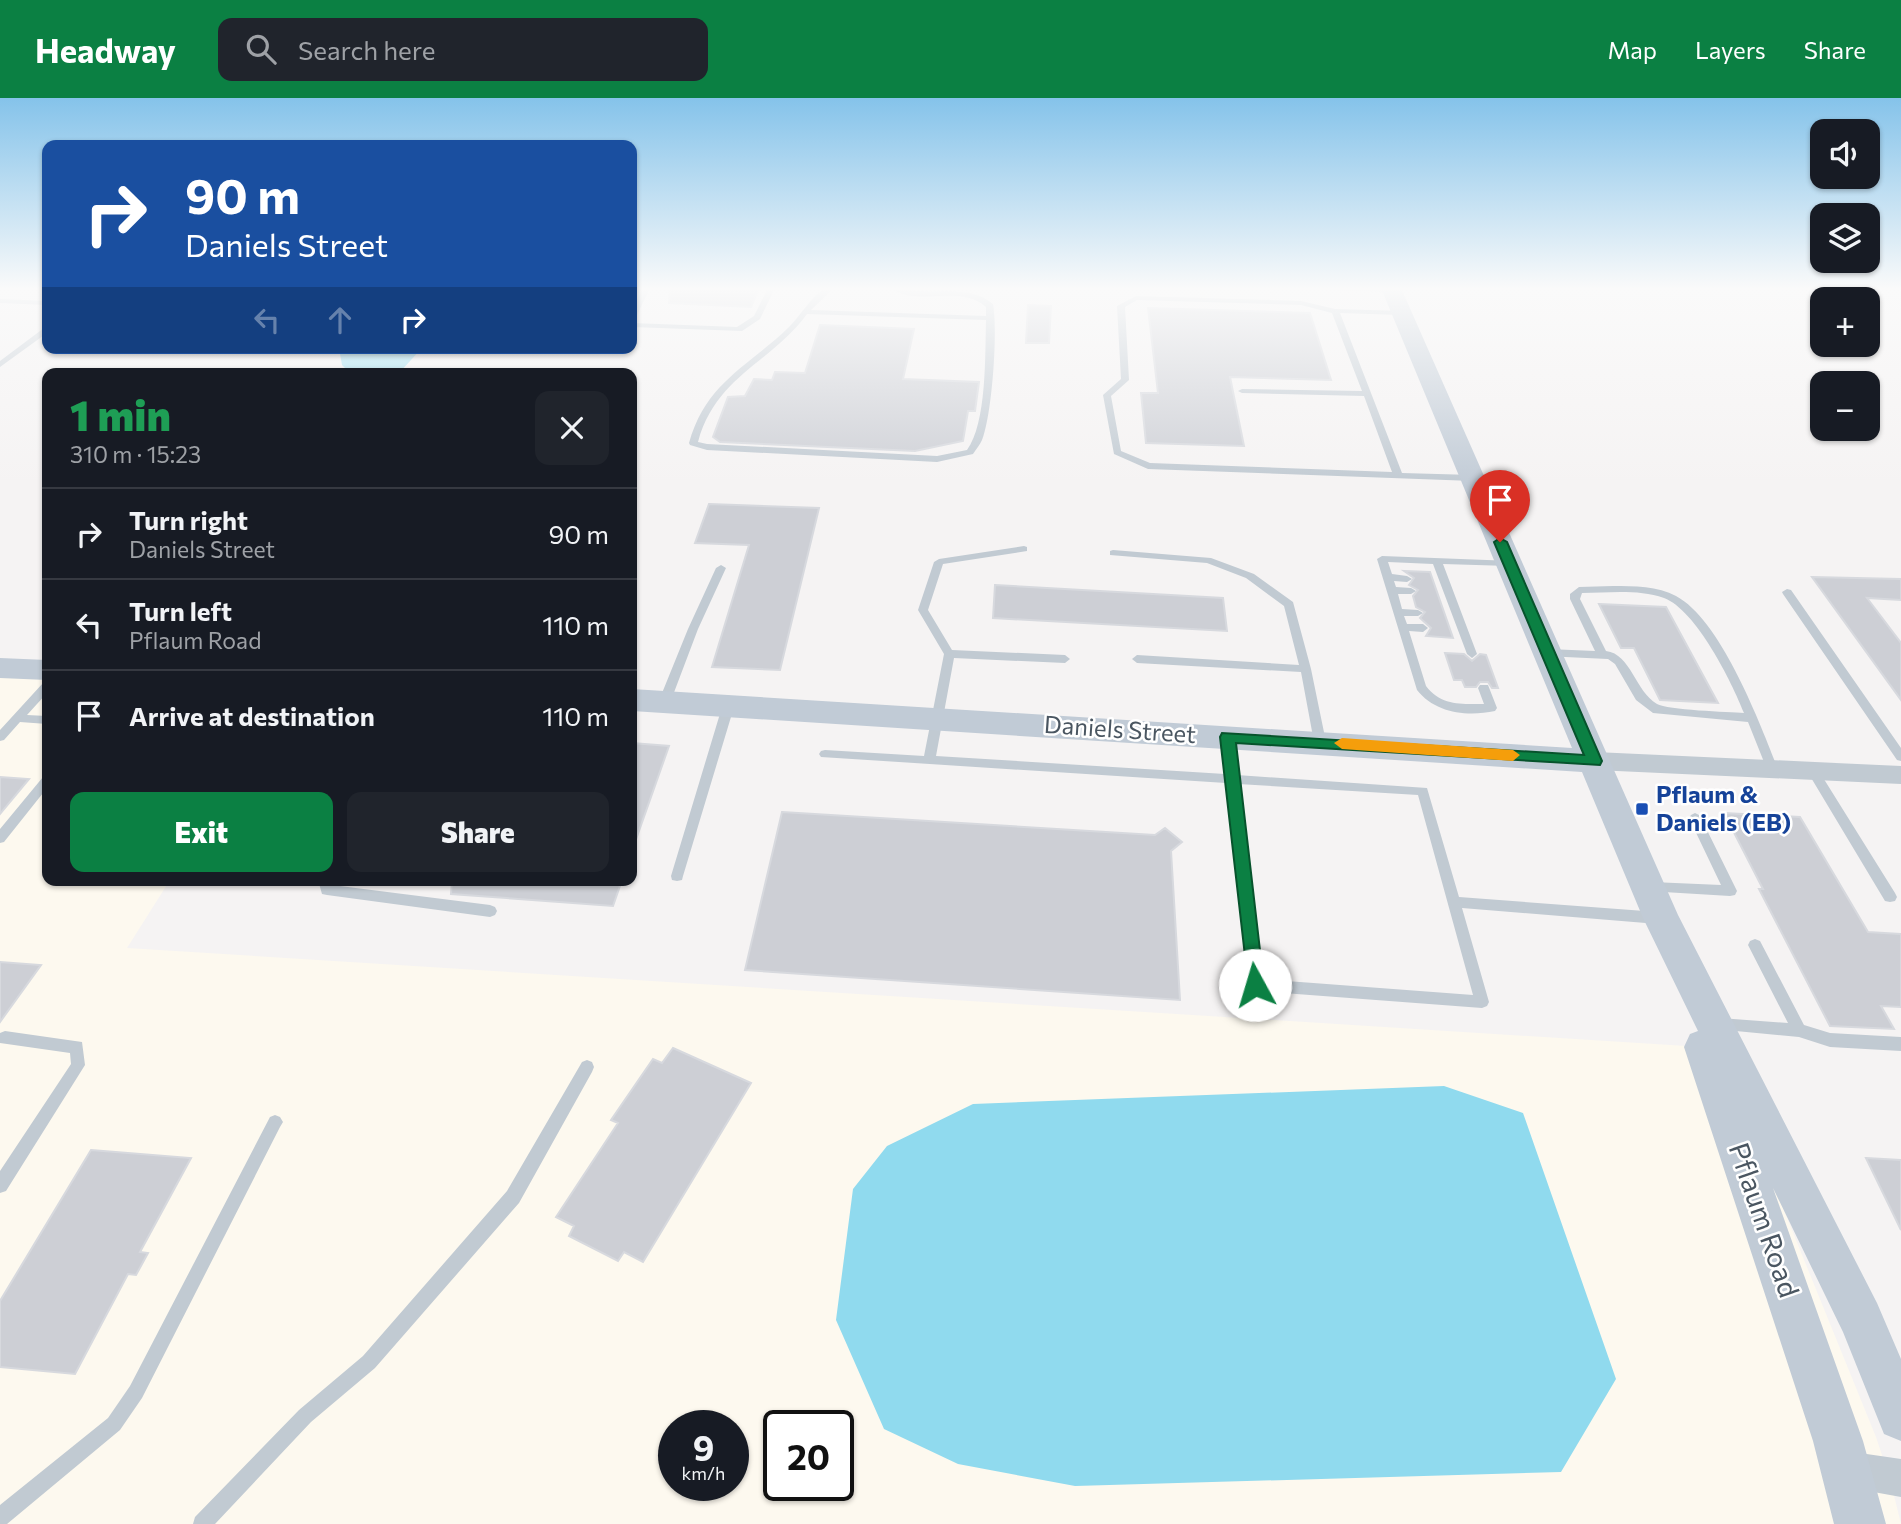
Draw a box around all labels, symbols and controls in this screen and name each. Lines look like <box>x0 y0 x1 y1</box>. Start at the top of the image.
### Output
search box <box>218 18 708 81</box>
text: Headway <box>35 29 176 70</box>
icon: search <box>242 30 280 68</box>
text: Search here <box>298 34 436 65</box>
text: Map <box>1608 35 1657 64</box>
text: Layers <box>1695 35 1766 64</box>
text: Share <box>1804 35 1866 64</box>
map controls <box>1810 119 1880 441</box>
button: sound <box>1810 119 1880 189</box>
text: 90 m <box>185 164 300 224</box>
icon: right <box>70 168 161 259</box>
button: layers <box>1810 203 1880 273</box>
text: Daniels Street <box>185 224 388 264</box>
button: + <box>1810 287 1880 357</box>
icon: left <box>248 301 286 339</box>
icon: ahead <box>321 301 359 339</box>
icon: right <box>394 301 432 339</box>
button: − <box>1810 371 1880 441</box>
text: 1 min <box>70 388 171 440</box>
button: close <box>535 391 609 465</box>
text: 310 m · 15:23 <box>70 440 201 468</box>
pin <box>1470 470 1530 542</box>
icon: arrive <box>1481 481 1519 519</box>
text: Turn right <box>129 504 248 535</box>
icon: right <box>70 515 108 553</box>
text: 90 m <box>549 518 609 549</box>
text: Daniels Street <box>129 535 275 563</box>
text: Turn left <box>129 595 232 626</box>
icon: left <box>70 606 108 644</box>
text: 110 m <box>542 609 609 640</box>
text: Pflaum Road <box>129 626 261 654</box>
icon: arrive <box>70 697 108 735</box>
text: Arrive at destination <box>129 700 375 731</box>
text: 110 m <box>542 700 609 731</box>
street label: Daniels Street <box>1043 709 1197 748</box>
place label: Pflaum & Daniels (EB) <box>1656 779 1791 836</box>
button: Exit <box>70 792 333 872</box>
button: Share <box>347 792 609 872</box>
marker: Pflaum & Daniels (EB) <box>1634 801 1650 817</box>
position arrow <box>1218 948 1292 1022</box>
street label: Pflaum Road <box>1723 1138 1807 1301</box>
speed limit sign: 20 <box>763 1410 854 1501</box>
text: 9 <box>693 1425 714 1468</box>
text: km/h <box>682 1462 725 1484</box>

